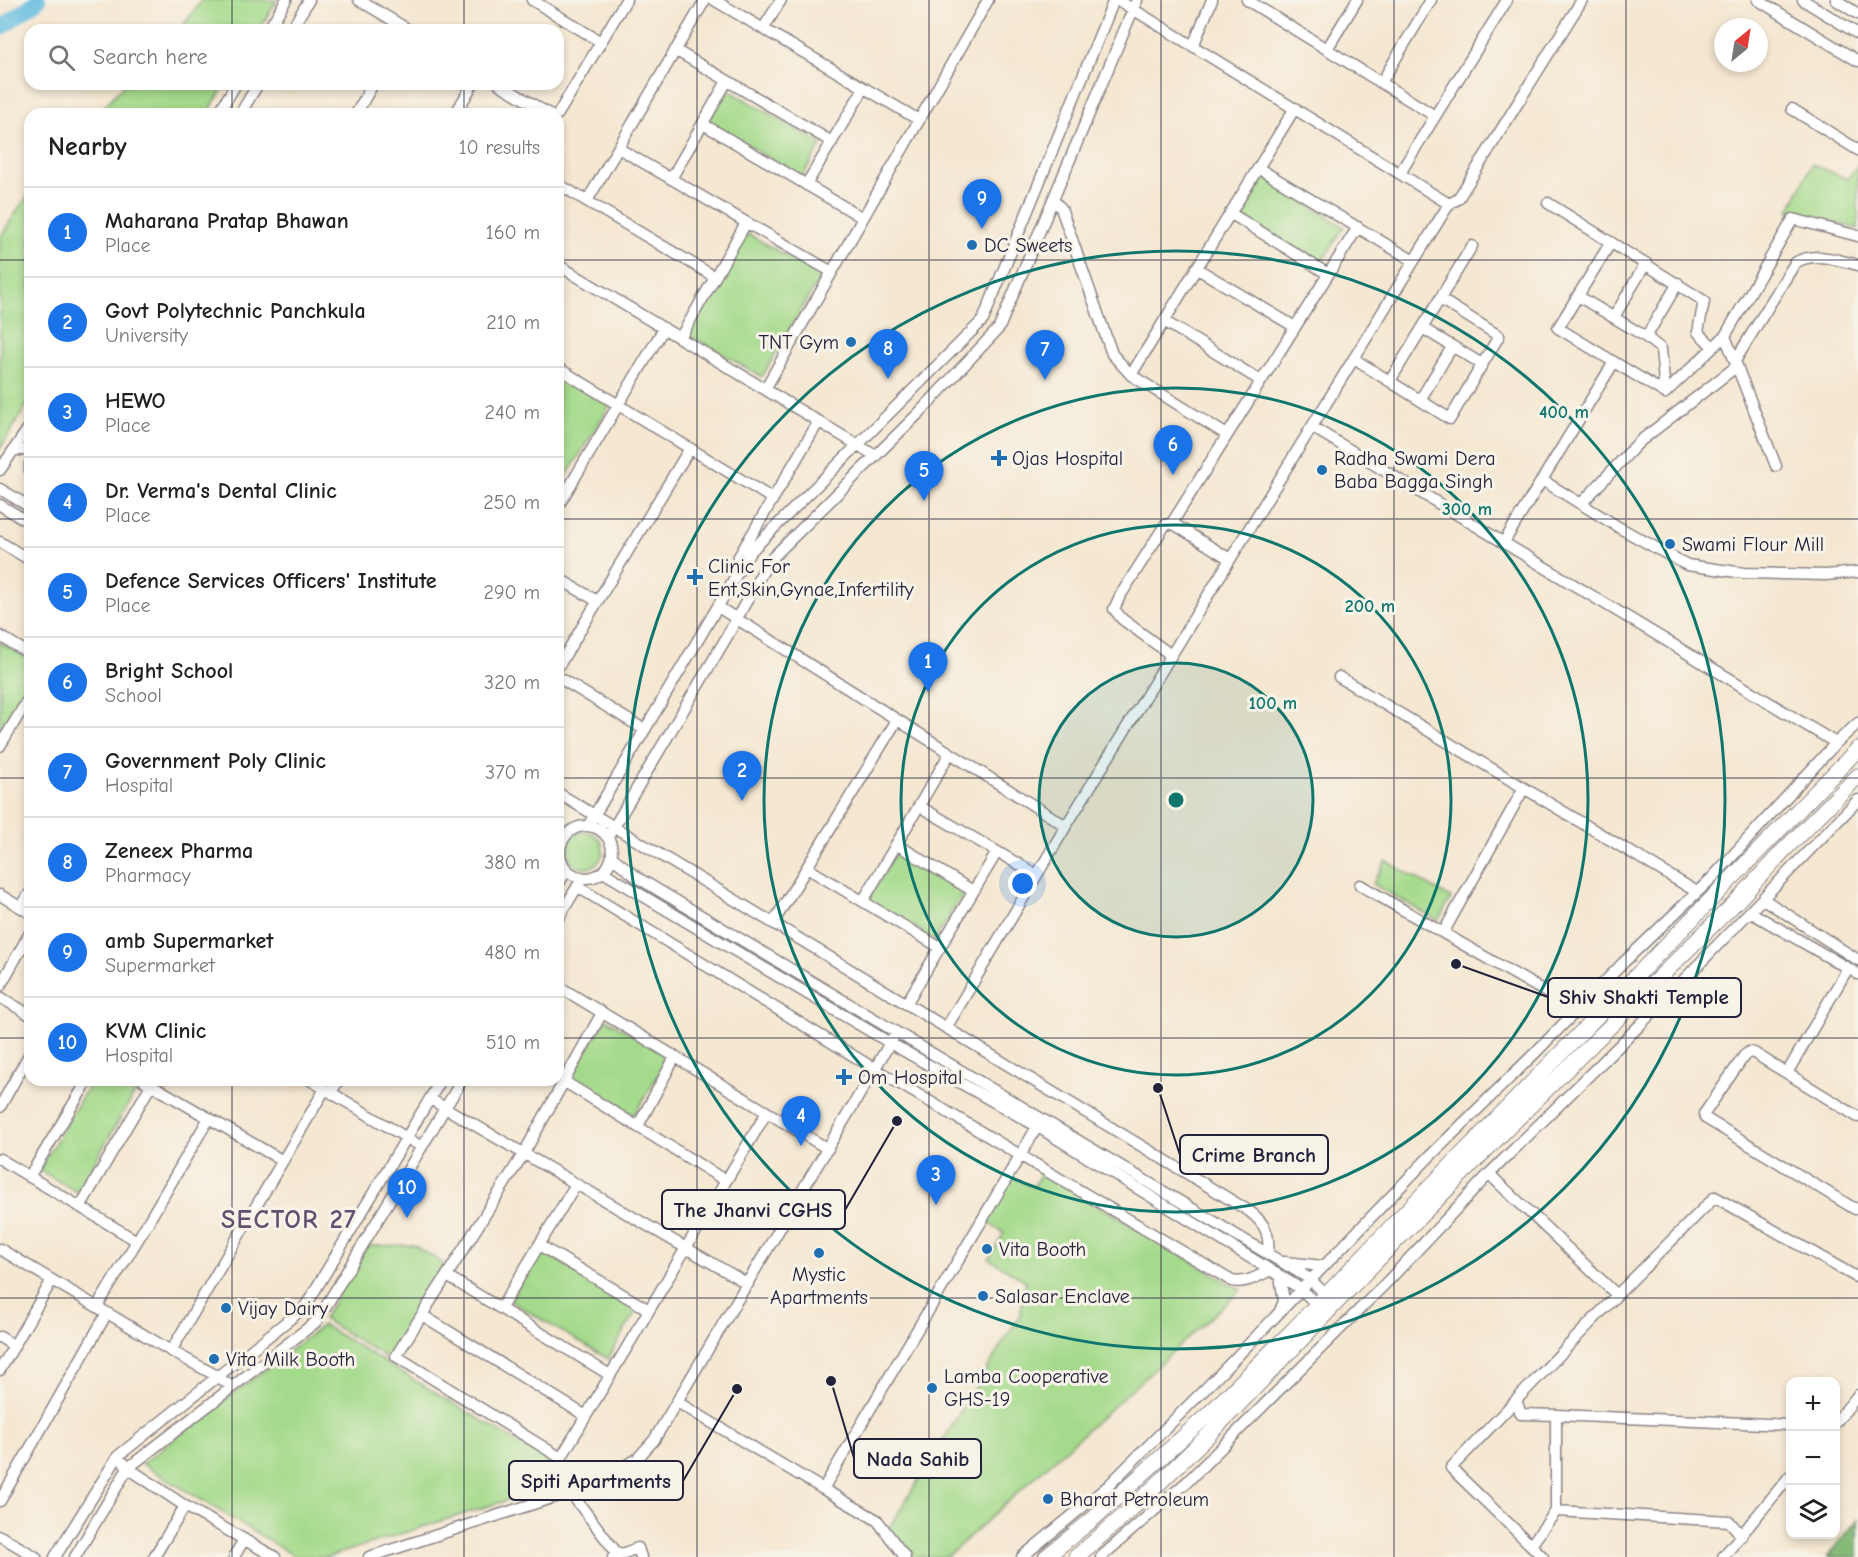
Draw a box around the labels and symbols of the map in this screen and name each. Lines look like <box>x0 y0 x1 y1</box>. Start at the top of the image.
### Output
north arrow <box>1714 18 1768 72</box>
pin: 9 <box>962 180 1002 229</box>
place label: DC Sweets <box>984 234 1072 257</box>
marker: DC Sweets <box>965 238 979 252</box>
pin: 8 <box>868 330 908 379</box>
pin: 7 <box>1026 330 1064 380</box>
place label: TNT Gym <box>758 331 839 354</box>
marker: TNT Gym <box>844 335 858 349</box>
text: 400 m <box>1539 402 1589 423</box>
pin: 6 <box>1154 426 1192 475</box>
place label: Ojas Hospital <box>1012 447 1123 470</box>
place label: Radha Swami Dera Baba Bagga Singh <box>1334 447 1496 493</box>
marker: Ojas Hospital <box>990 449 1008 467</box>
pin: 5 <box>904 452 944 501</box>
marker: Radha Swami Dera Baba Bagga Singh <box>1315 463 1329 477</box>
text: 300 m <box>1442 499 1492 520</box>
place label: Swami Flour Mill <box>1682 533 1824 556</box>
marker: Swami Flour Mill <box>1663 537 1677 551</box>
place label: Clinic For Ent,Skin,Gynae,Infertility <box>708 555 914 601</box>
marker: Clinic For Ent,Skin,Gynae,Infertility <box>686 568 704 586</box>
text: 200 m <box>1345 596 1395 617</box>
pin: 1 <box>908 642 948 692</box>
text: 100 m <box>1249 693 1297 714</box>
pin: 2 <box>722 752 762 801</box>
centre of rings <box>1166 790 1186 810</box>
your location <box>1008 869 1037 898</box>
callout: Shiv Shakti Temple <box>1548 978 1741 1017</box>
text: Shiv Shakti Temple <box>1559 985 1729 1009</box>
place label: Om Hospital <box>858 1066 962 1089</box>
marker: Om Hospital <box>835 1068 853 1086</box>
pin: 4 <box>782 1096 820 1146</box>
callout: Crime Branch <box>1180 1135 1328 1174</box>
text: Crime Branch <box>1192 1143 1316 1167</box>
pin: 3 <box>916 1156 956 1205</box>
pin: 10 <box>388 1168 426 1218</box>
callout: The Jhanvi CGHS <box>662 1190 845 1229</box>
text: The Jhanvi CGHS <box>674 1198 832 1222</box>
district label: SECTOR 27 <box>221 1205 357 1235</box>
place label: Vita Booth <box>999 1238 1086 1261</box>
marker: Vita Booth <box>980 1242 994 1256</box>
marker: Mystic Apartments <box>812 1246 826 1260</box>
place label: Mystic Apartments <box>770 1263 868 1309</box>
place label: Salasar Enclave <box>995 1285 1130 1308</box>
marker: Salasar Enclave <box>976 1289 990 1303</box>
place label: Vijay Dairy <box>238 1297 328 1320</box>
marker: Vijay Dairy <box>219 1301 233 1315</box>
place label: Vita Milk Booth <box>226 1348 355 1371</box>
marker: Vita Milk Booth <box>207 1352 221 1366</box>
place label: Lamba Cooperative GHS-19 <box>944 1365 1108 1411</box>
marker: Lamba Cooperative GHS-19 <box>925 1381 939 1395</box>
callout: Nada Sahib <box>854 1439 981 1478</box>
text: Nada Sahib <box>867 1447 969 1471</box>
callout: Spiti Apartments <box>509 1461 683 1500</box>
text: Spiti Apartments <box>521 1469 671 1493</box>
place label: Bharat Petroleum <box>1060 1488 1209 1511</box>
marker: Bharat Petroleum <box>1041 1492 1055 1506</box>

